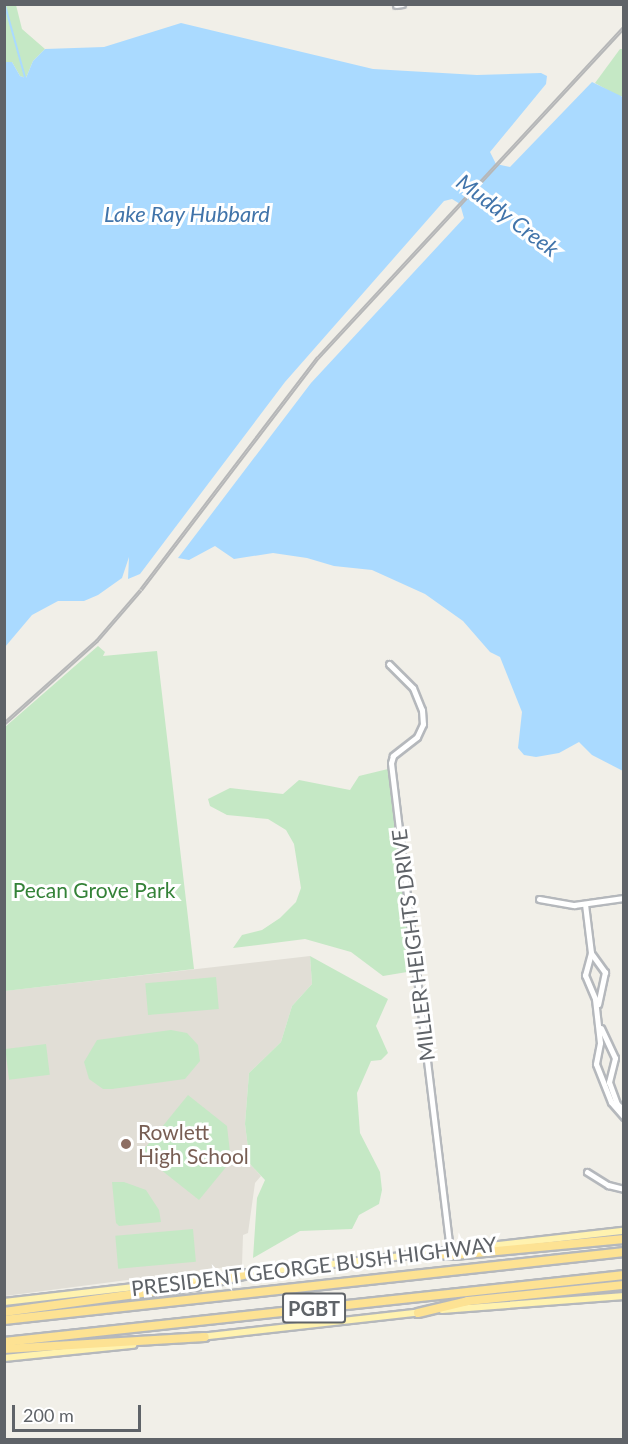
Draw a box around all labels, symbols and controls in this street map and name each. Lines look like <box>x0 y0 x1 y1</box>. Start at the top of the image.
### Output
water label: Muddy Creek <box>452 168 564 262</box>
water label: Lake Ray Hubbard <box>104 201 270 227</box>
street label: MILLER HEIGHTS DRIVE <box>386 828 440 1062</box>
park label: Pecan Grove Park <box>13 877 175 903</box>
place label: Rowlett High School <box>138 1119 249 1169</box>
marker: Rowlett High School <box>119 1137 133 1151</box>
street label: PRESIDENT GEORGE BUSH HIGHWAY <box>129 1231 499 1301</box>
road number: PGBT <box>281 1291 347 1325</box>
scale bar <box>15 1393 144 1431</box>
text: 200 m <box>23 1404 74 1426</box>

